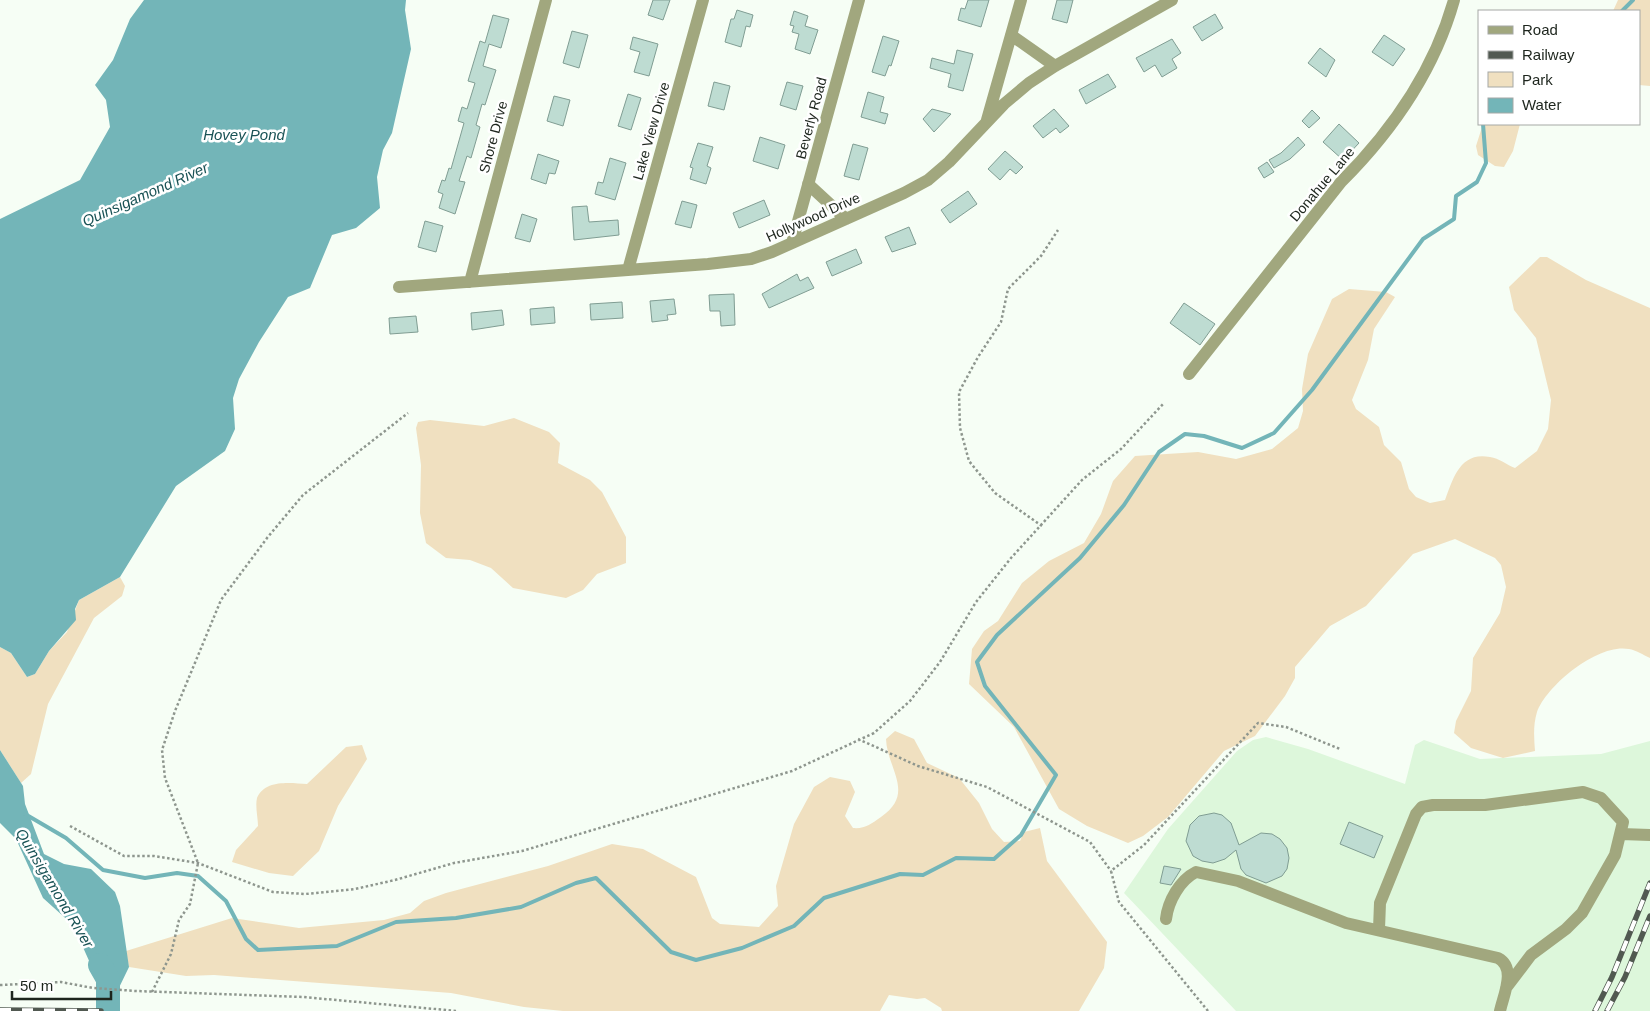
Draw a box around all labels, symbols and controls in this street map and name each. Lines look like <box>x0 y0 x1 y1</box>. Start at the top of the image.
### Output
legend <box>1478 10 1640 125</box>
text: Road <box>1522 21 1558 38</box>
text: Railway <box>1522 46 1575 63</box>
text: Park <box>1522 71 1553 88</box>
street label: Beverly Road <box>792 75 830 161</box>
street label: Lake View Drive <box>629 80 673 182</box>
text: Water <box>1522 96 1561 113</box>
street label: Shore Drive <box>476 99 510 175</box>
water label: Hovey Pond <box>203 126 286 143</box>
street label: Donahue Lane <box>1286 144 1358 224</box>
water label: Quinsigamond River <box>79 158 211 229</box>
street label: Hollywood Drive <box>764 189 863 245</box>
water label: Quinsigamond River <box>13 825 98 951</box>
scale bar <box>12 968 111 1000</box>
text: 50 m <box>20 977 53 994</box>

